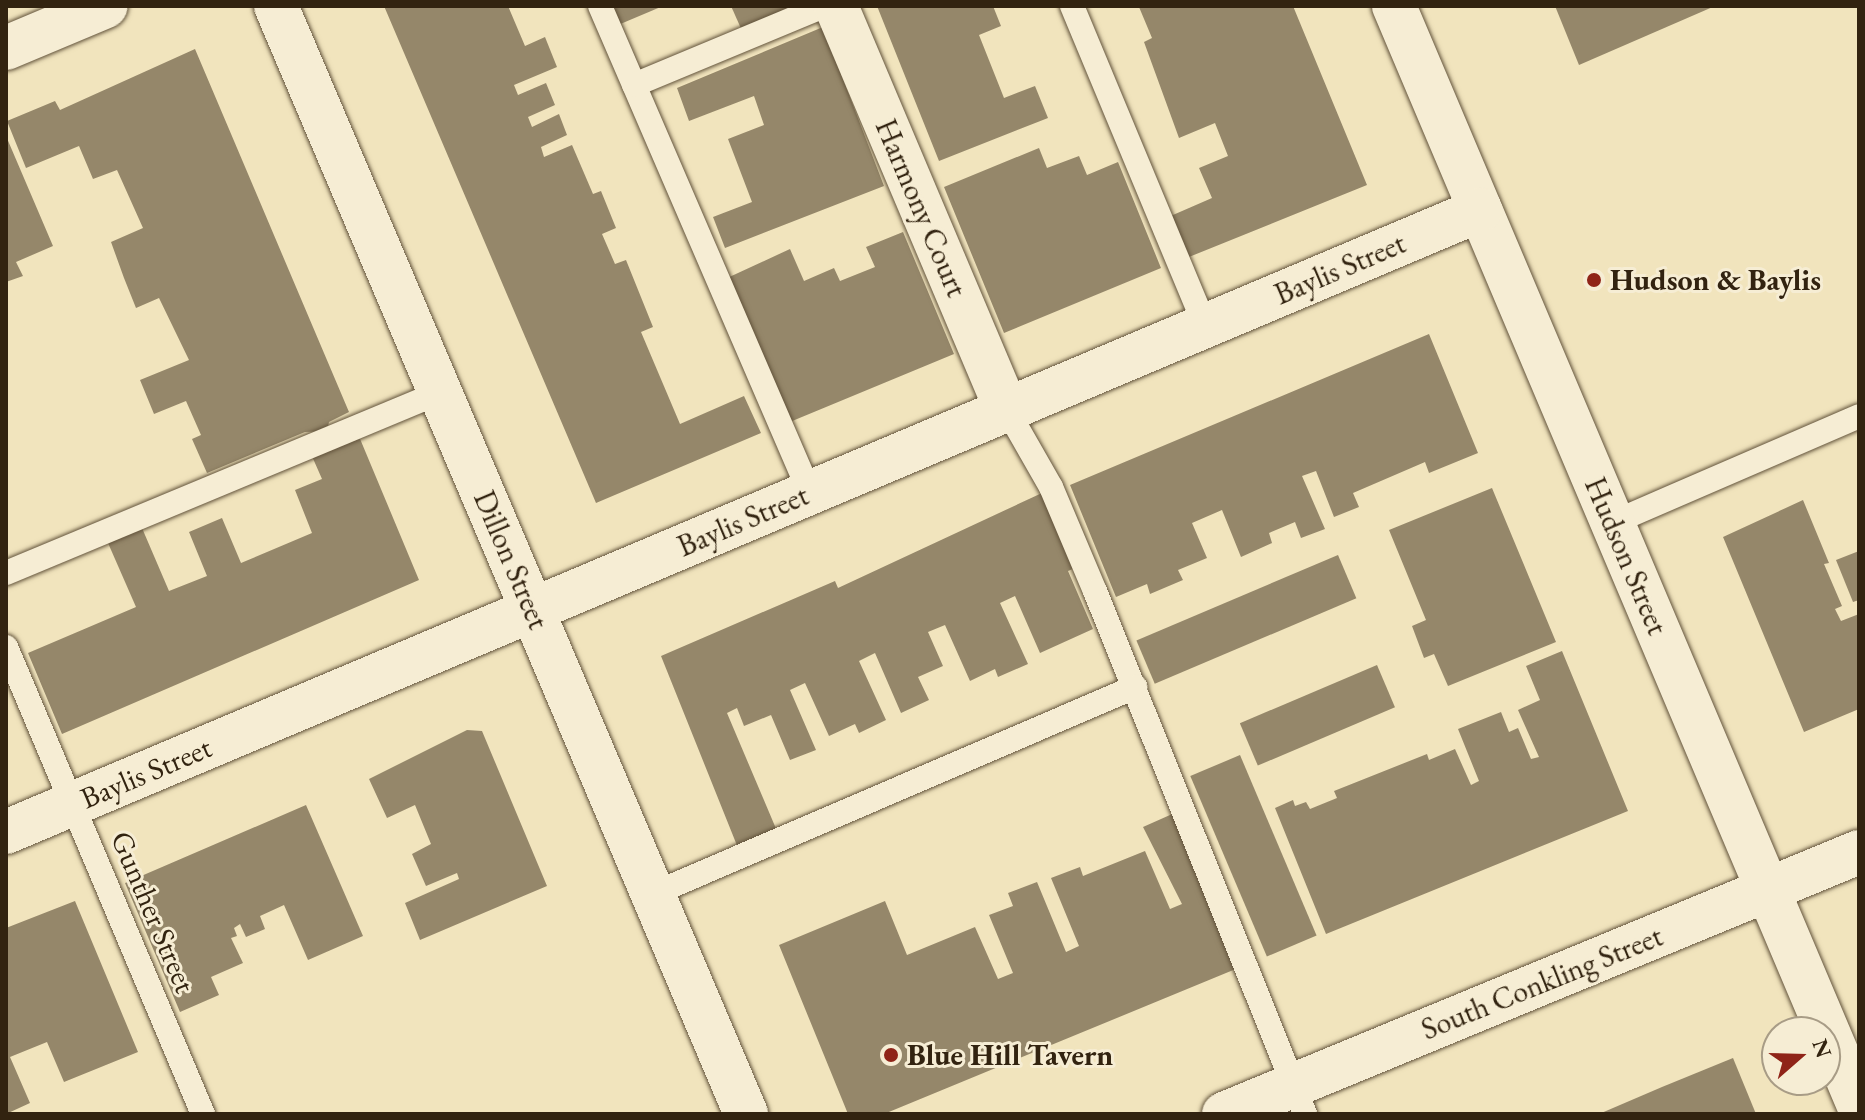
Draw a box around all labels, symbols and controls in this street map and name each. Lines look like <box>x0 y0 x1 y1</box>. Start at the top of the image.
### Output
street label: Harmony Court <box>867 114 975 302</box>
street label: Baylis Street <box>1269 225 1411 313</box>
place label: Hudson & Baylis <box>1610 262 1821 298</box>
marker: Hudson & Baylis <box>1585 271 1603 289</box>
street label: Hudson Street <box>1577 472 1675 640</box>
street label: Baylis Street <box>672 477 814 565</box>
street label: Dillon Street <box>466 485 556 635</box>
street label: Baylis Street <box>75 729 217 817</box>
street label: Gunther Street <box>103 826 203 998</box>
street label: South Conkling Street <box>1416 918 1668 1048</box>
north arrow <box>1761 1016 1841 1096</box>
text: N <box>1805 1035 1839 1062</box>
place label: Blue Hill Tavern <box>907 1037 1113 1073</box>
marker: Blue Hill Tavern <box>882 1046 900 1064</box>

